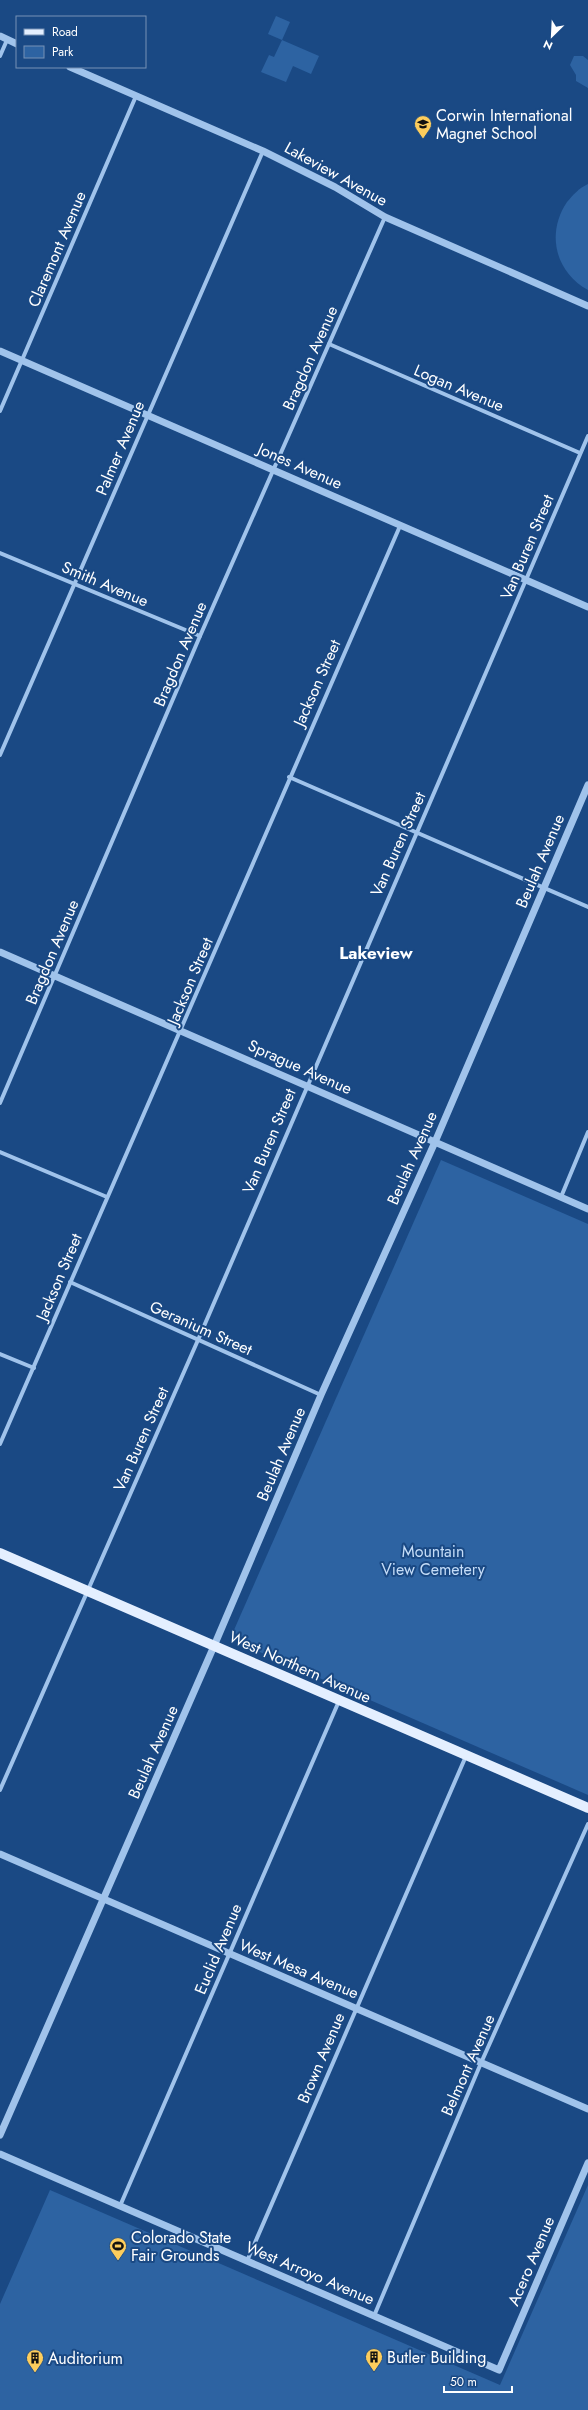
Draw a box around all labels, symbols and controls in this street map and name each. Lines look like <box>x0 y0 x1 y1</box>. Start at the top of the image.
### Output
legend <box>16 16 146 68</box>
north arrow <box>532 16 572 56</box>
text: Road <box>52 23 78 41</box>
text: N <box>541 36 555 54</box>
text: Park <box>52 43 74 61</box>
place label: Corwin International Magnet School <box>436 104 572 145</box>
school or university icon: Corwin International Magnet School <box>413 114 433 139</box>
street label: Lakeview Avenue <box>280 136 392 212</box>
street label: Claremont Avenue <box>22 187 92 311</box>
street label: Bragdon Avenue <box>277 302 343 414</box>
street label: Logan Avenue <box>410 359 508 417</box>
street label: Palmer Avenue <box>90 397 150 499</box>
street label: Jones Avenue <box>252 436 346 495</box>
street label: Van Buren Street <box>495 491 560 603</box>
street label: Smith Avenue <box>58 555 152 613</box>
street label: Bragdon Avenue <box>148 598 212 710</box>
street label: Jackson Street <box>287 636 346 732</box>
street label: Van Buren Street <box>365 788 431 900</box>
street label: Beulah Avenue <box>510 810 570 912</box>
street label: Bragdon Avenue <box>20 896 84 1008</box>
street label: Jackson Street <box>161 934 219 1030</box>
district label: Lakeview <box>339 941 414 965</box>
street label: Sprague Avenue <box>244 1034 356 1100</box>
street label: Van Buren Street <box>237 1085 302 1197</box>
street label: Beulah Avenue <box>381 1108 443 1208</box>
street label: Jackson Street <box>30 1230 88 1326</box>
street label: Geranium Street <box>146 1295 256 1361</box>
street label: Van Buren Street <box>108 1383 174 1495</box>
street label: Beulah Avenue <box>251 1403 311 1505</box>
park label: Mountain View Cemetery <box>381 1540 486 1581</box>
street label: West Northern Avenue <box>225 1625 375 1709</box>
street label: Beulah Avenue <box>122 1702 184 1802</box>
street label: Euclid Avenue <box>189 1900 247 1998</box>
street label: West Mesa Avenue <box>236 1933 362 2005</box>
street label: Brown Avenue <box>292 2009 350 2107</box>
street label: Belmont Avenue <box>435 2011 501 2119</box>
street label: Acero Avenue <box>502 2213 560 2309</box>
place label: Colorado State Fair Grounds <box>131 2226 231 2267</box>
street label: West Arroyo Avenue <box>242 2235 378 2311</box>
sports icon: Colorado State Fair Grounds <box>108 2236 128 2261</box>
place label: Butler Building <box>387 2346 486 2369</box>
place label: Auditorium <box>48 2347 123 2370</box>
building icon: Butler Building <box>364 2347 384 2372</box>
building icon: Auditorium <box>25 2348 45 2373</box>
scale bar <box>444 2368 512 2394</box>
text: 50 m <box>450 2373 477 2391</box>

